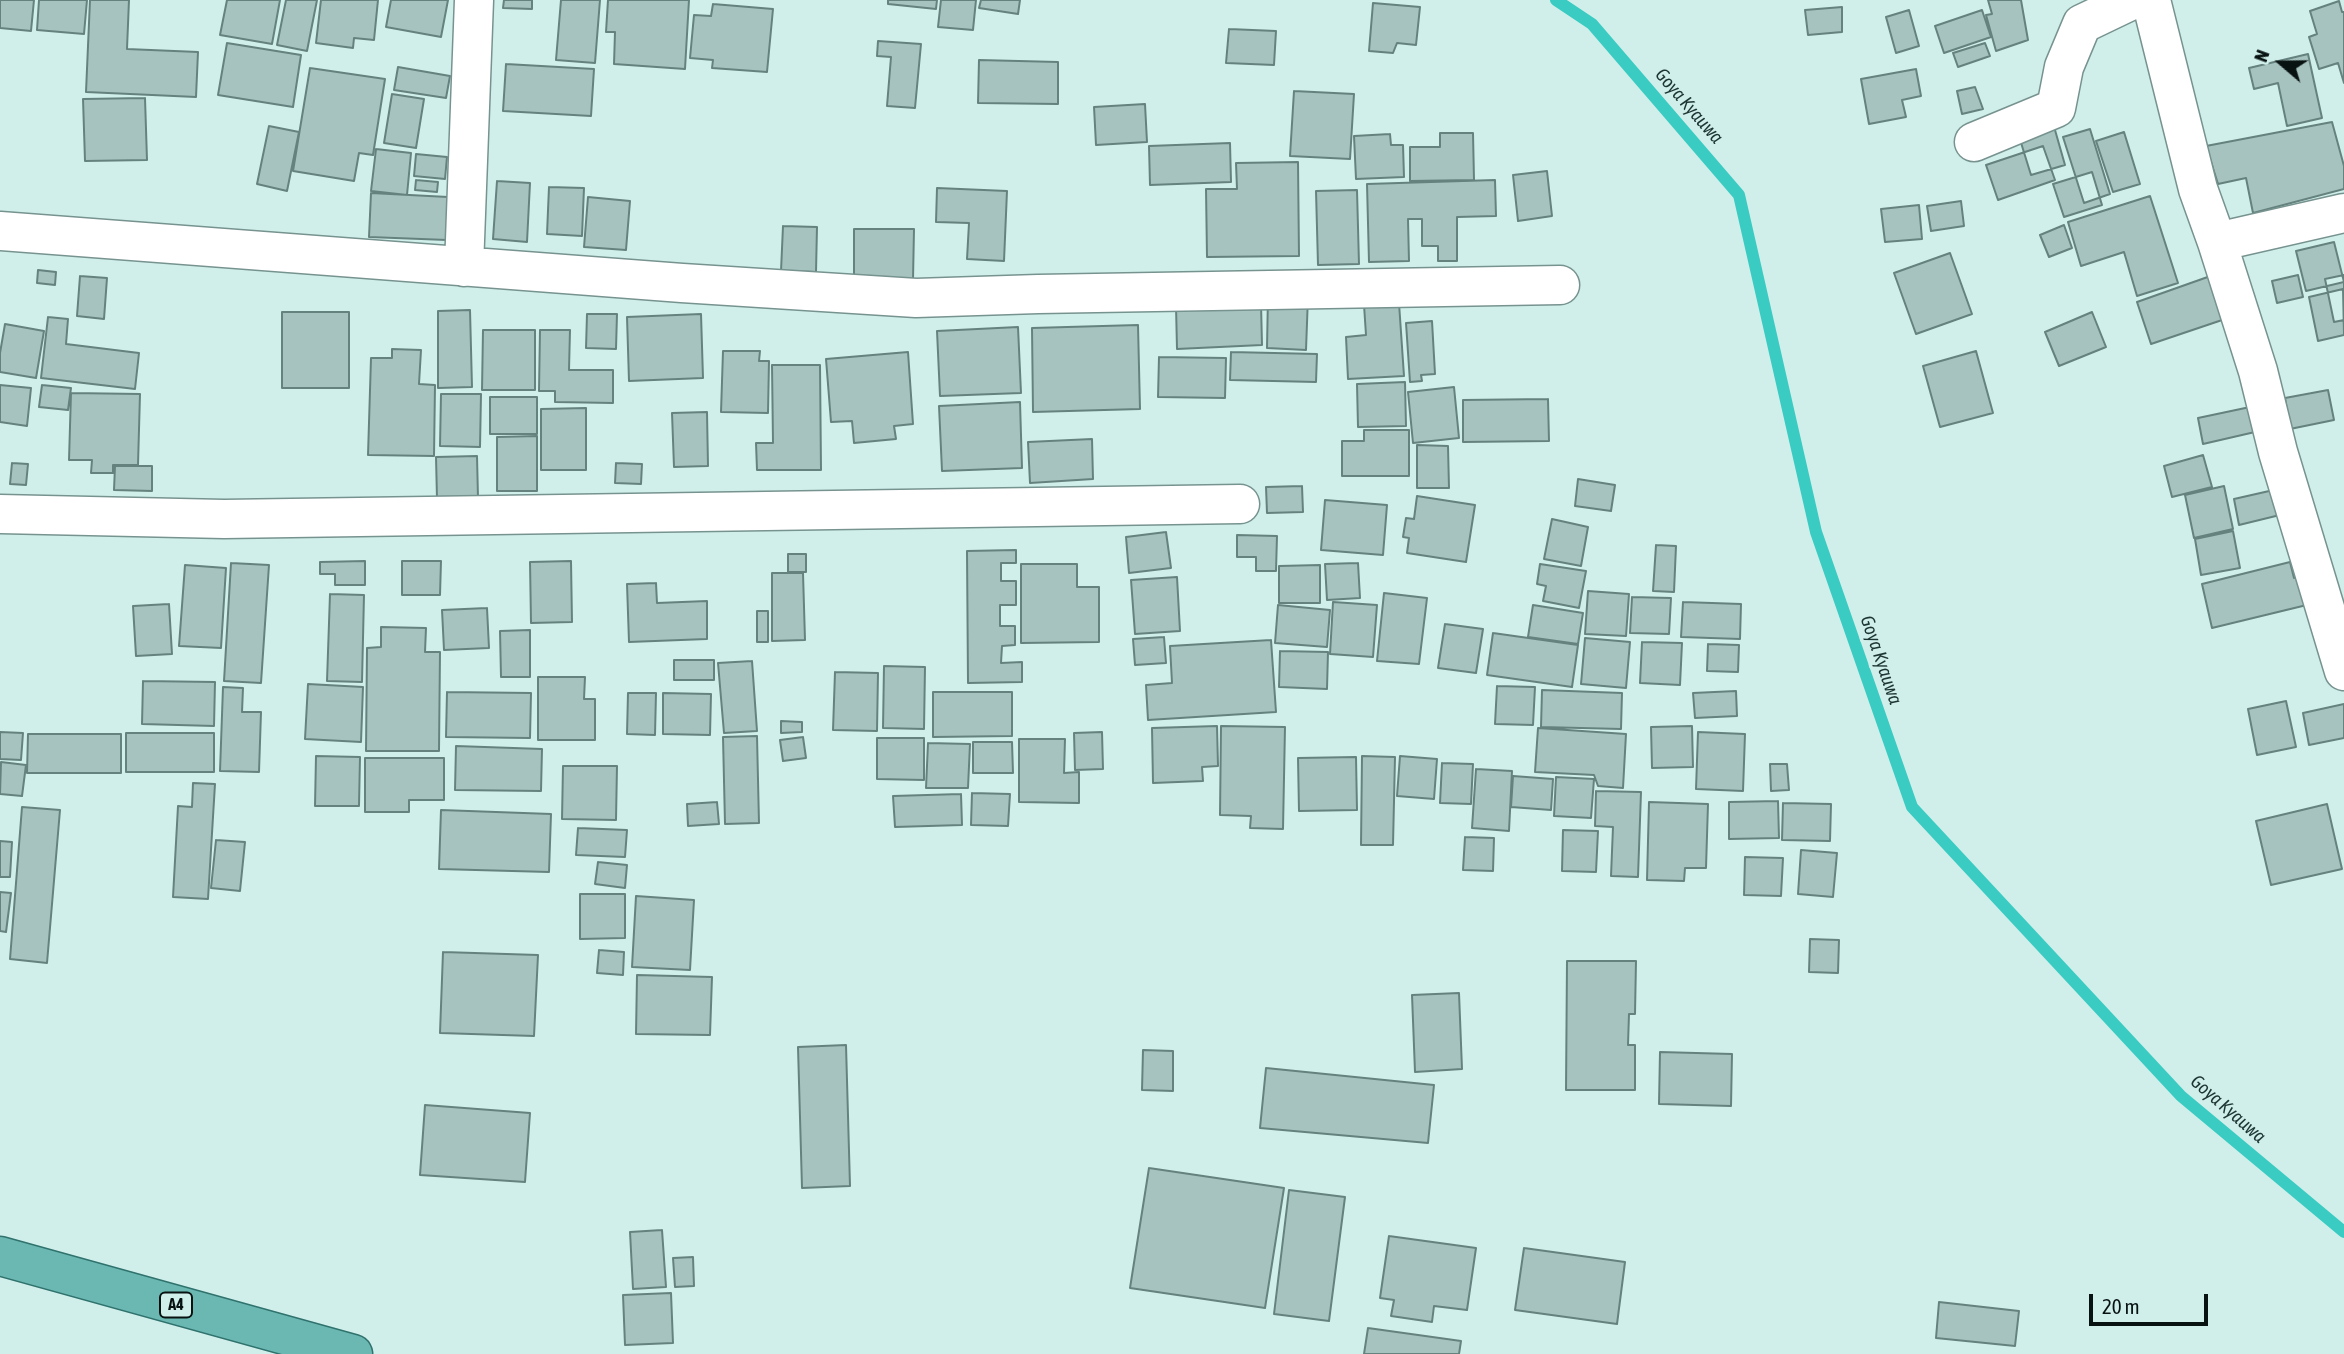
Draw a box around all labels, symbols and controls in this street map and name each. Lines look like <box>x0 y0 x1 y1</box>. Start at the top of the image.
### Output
north arrow <box>2246 28 2316 98</box>
text: N <box>2249 47 2274 65</box>
water label: Goya Kyauwa <box>1650 64 1728 148</box>
water label: Goya Kyauwa <box>1855 613 1907 707</box>
water label: Goya Kyauwa <box>2186 1070 2270 1148</box>
scale bar <box>2092 1280 2211 1324</box>
road number: A4 <box>160 1292 192 1317</box>
text: 20 m <box>2102 1294 2140 1318</box>

